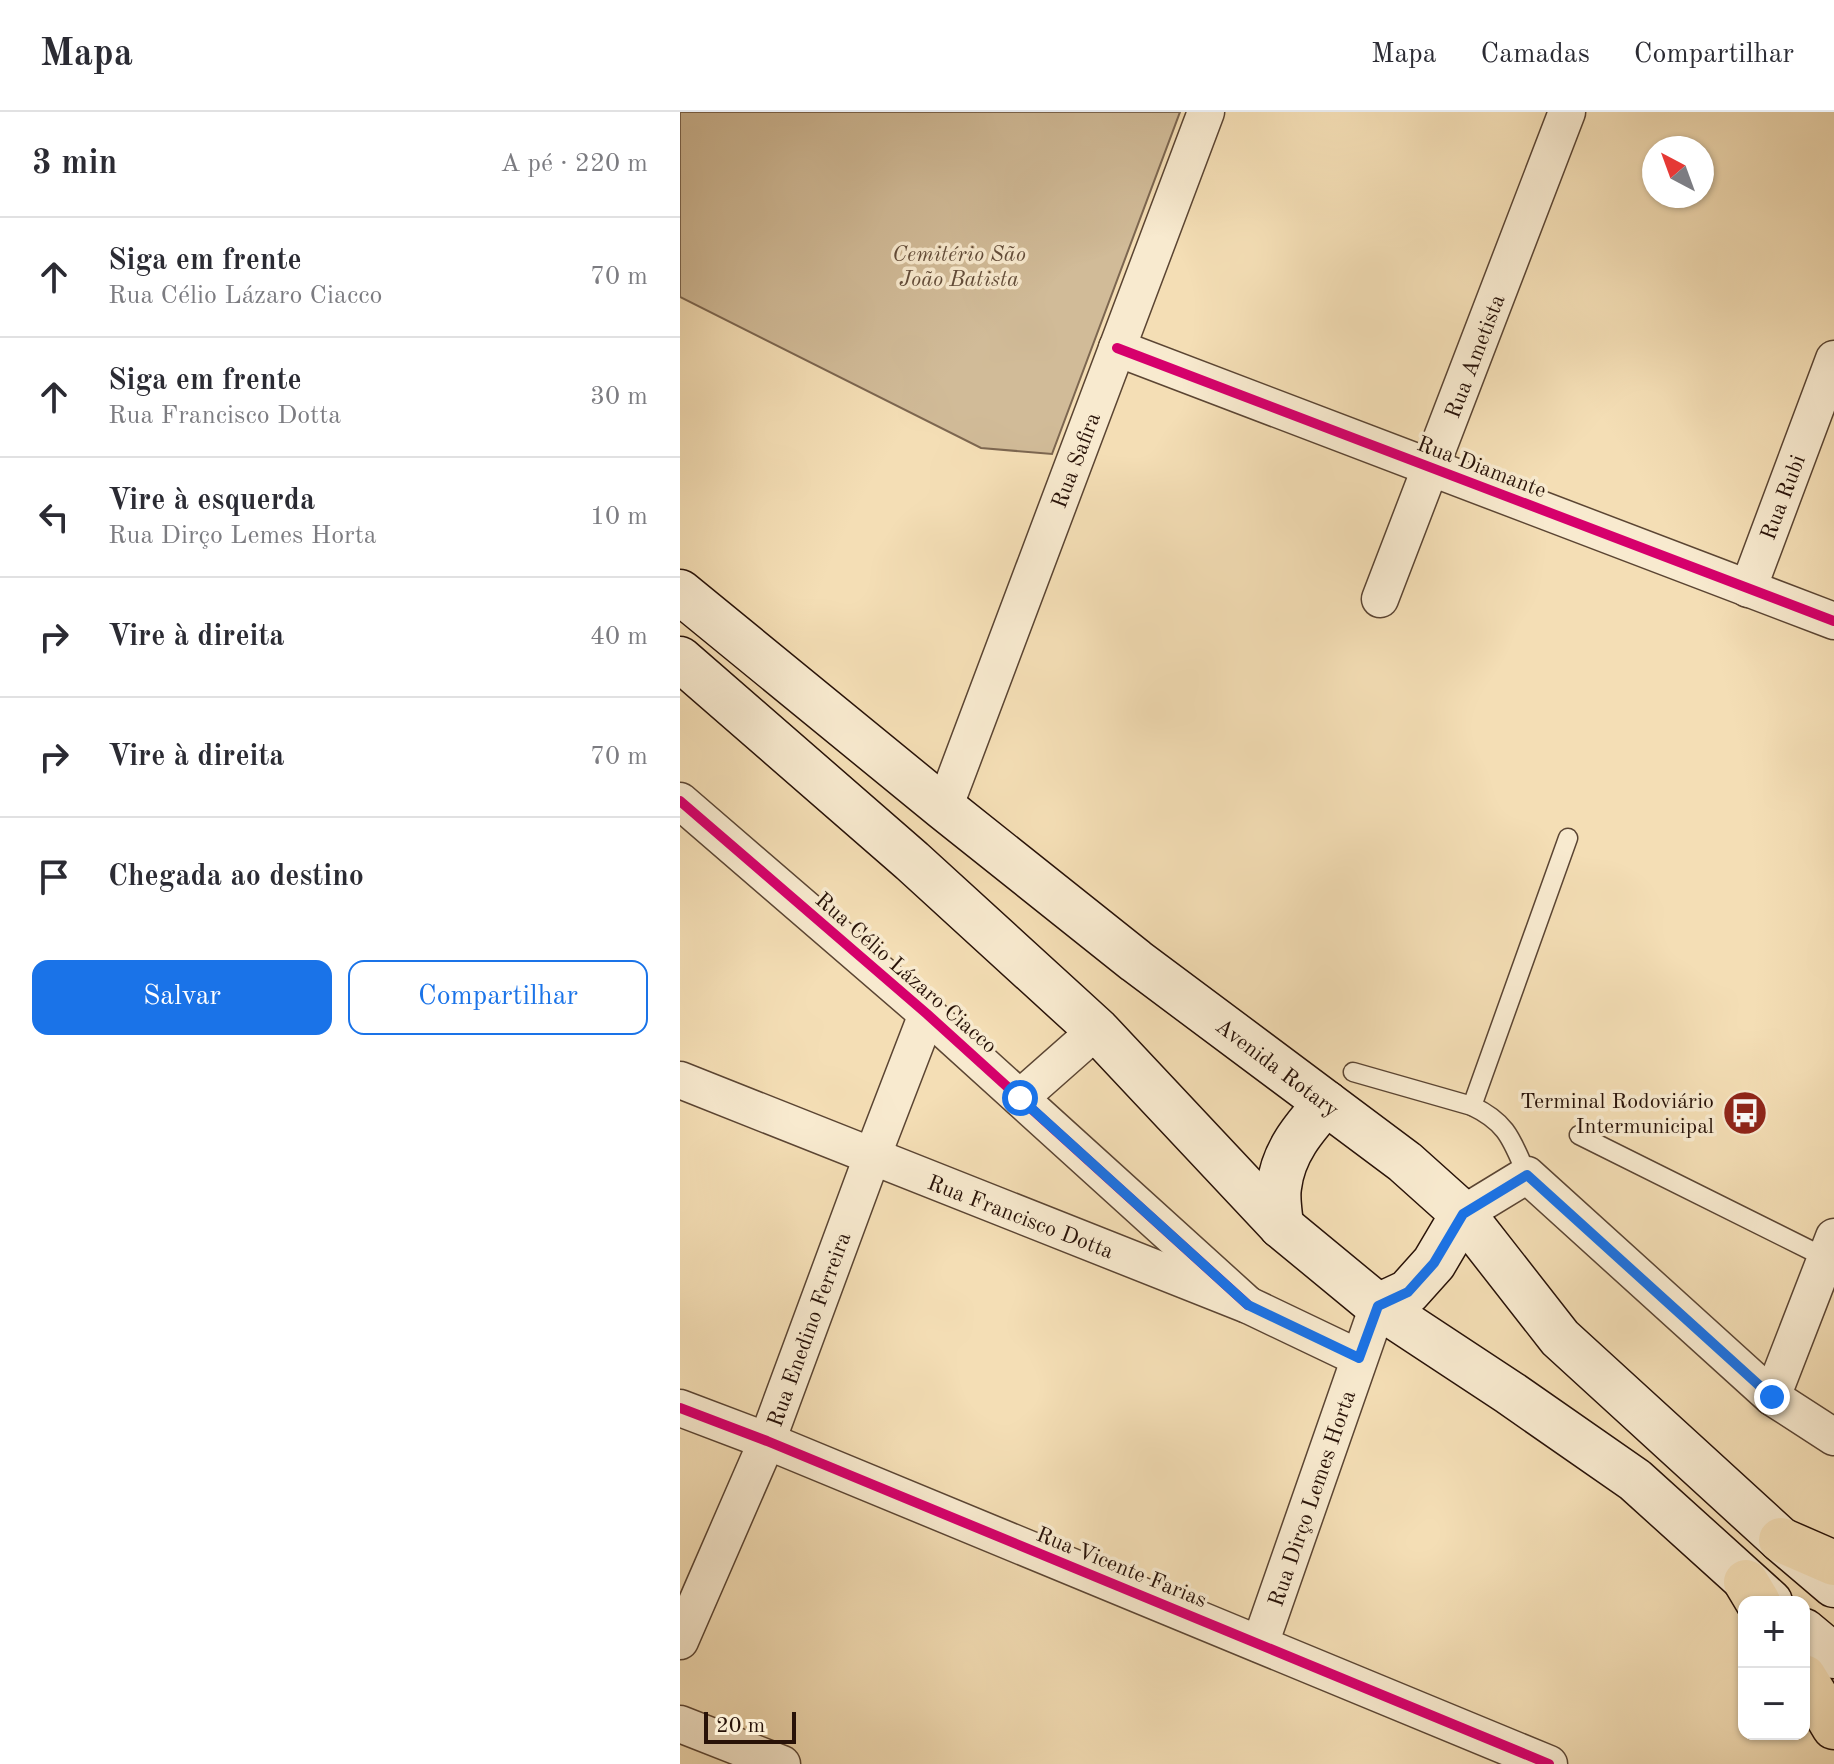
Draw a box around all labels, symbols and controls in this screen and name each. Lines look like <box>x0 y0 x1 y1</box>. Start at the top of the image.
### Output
text: Mapa <box>40 36 133 74</box>
text: Mapa <box>1371 41 1437 69</box>
text: Camadas <box>1481 41 1590 69</box>
text: Compartilhar <box>1634 41 1794 69</box>
north arrow <box>1642 136 1714 208</box>
text: 3 min <box>32 147 117 181</box>
text: A pé · 220 m <box>500 151 648 177</box>
park label: Cemitério São João Batista <box>892 244 1026 291</box>
text: Siga em frente <box>108 246 302 276</box>
icon: ahead <box>32 255 76 299</box>
text: 70 m <box>590 264 648 290</box>
text: Rua Célio Lázaro Ciacco <box>108 283 382 309</box>
street label: Rua Ametista <box>1442 292 1510 422</box>
text: Siga em frente <box>108 366 302 396</box>
icon: ahead <box>32 375 76 419</box>
text: 30 m <box>590 384 648 410</box>
text: Rua Francisco Dotta <box>108 403 341 429</box>
street label: Rua Safira <box>1049 410 1105 512</box>
street label: Rua Diamante <box>1414 433 1549 503</box>
street label: Rua Rubi <box>1758 452 1810 543</box>
text: Vire à esquerda <box>108 486 315 516</box>
icon: left <box>32 495 76 539</box>
text: 10 m <box>590 504 648 530</box>
text: Rua Dirço Lemes Horta <box>108 523 377 549</box>
icon: right <box>32 615 76 659</box>
text: Vire à direita <box>108 622 285 652</box>
text: 40 m <box>590 624 648 650</box>
icon: right <box>32 735 76 779</box>
text: Vire à direita <box>108 742 285 772</box>
text: 70 m <box>590 744 648 770</box>
icon: arrive <box>32 855 76 899</box>
text: Chegada ao destino <box>108 862 364 892</box>
street label: Rua Célio Lázaro Ciacco <box>811 889 1001 1058</box>
button: Salvar <box>32 960 332 1035</box>
button: Compartilhar <box>348 960 648 1035</box>
street label: Avenida Rotary <box>1211 1015 1343 1122</box>
route start <box>1002 1080 1038 1116</box>
bus stop icon: Terminal Rodoviário Intermunicipal <box>1721 1089 1769 1137</box>
place label: Terminal Rodoviário Intermunicipal <box>1520 1091 1714 1138</box>
street label: Rua Francisco Dotta <box>924 1172 1116 1264</box>
street label: Rua Enedino Ferreira <box>764 1229 855 1430</box>
route end <box>1754 1379 1790 1415</box>
street label: Rua Dirço Lemes Horta <box>1265 1387 1360 1610</box>
street label: Rua Vicente Farias <box>1033 1524 1210 1612</box>
map controls <box>1738 1596 1810 1740</box>
button: + <box>1738 1596 1810 1668</box>
button: − <box>1738 1668 1810 1740</box>
scale bar <box>704 1708 796 1744</box>
text: 20 m <box>716 1715 765 1737</box>

